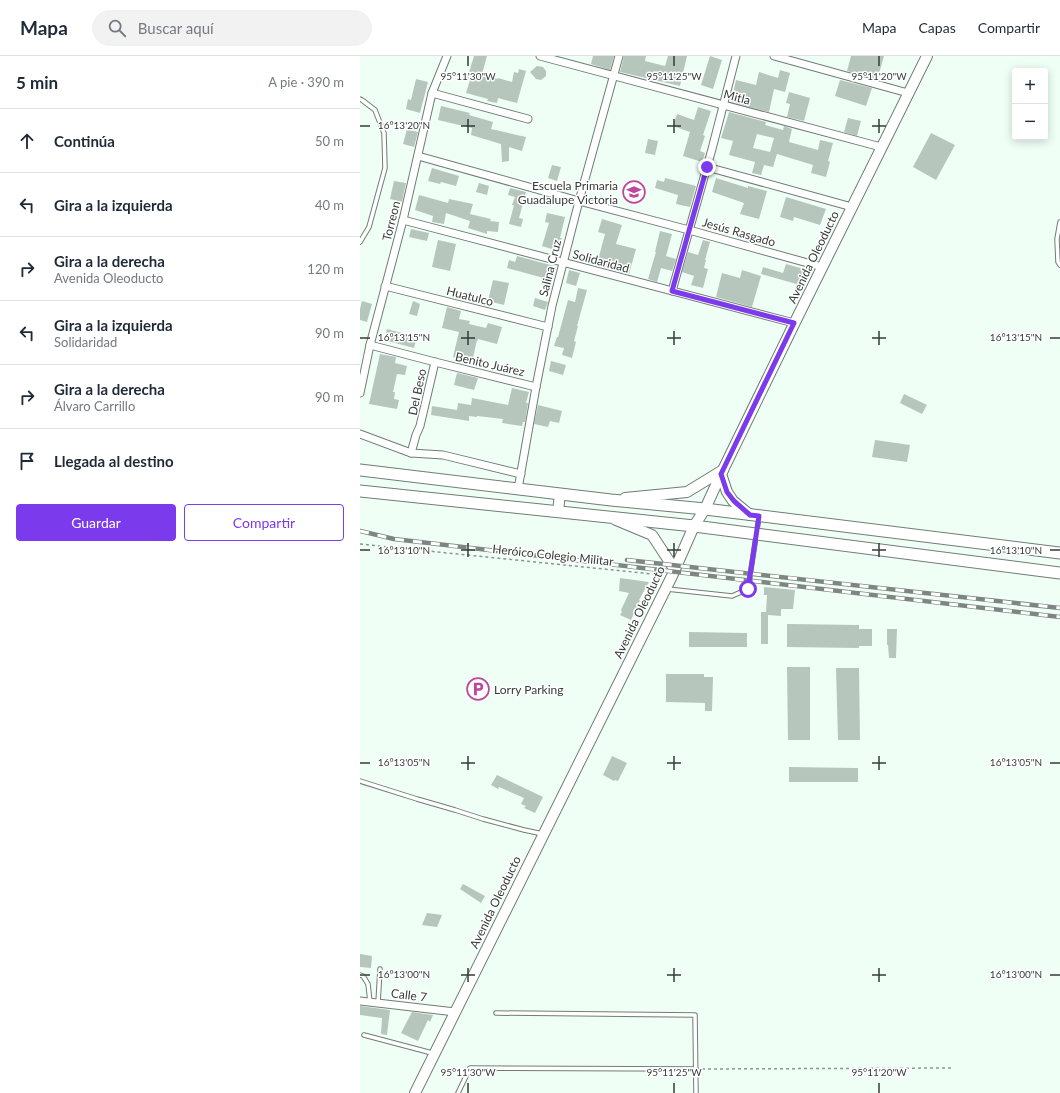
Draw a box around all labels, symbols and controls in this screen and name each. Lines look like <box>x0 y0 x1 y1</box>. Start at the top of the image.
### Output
search box <box>92 10 372 46</box>
text: Mapa <box>20 16 68 39</box>
icon: search <box>106 17 128 39</box>
text: Buscar aquí <box>138 19 214 37</box>
text: Mapa <box>862 19 897 36</box>
text: Capas <box>919 19 956 36</box>
text: Compartir <box>978 19 1040 36</box>
map controls <box>1012 68 1048 140</box>
button: + <box>1012 68 1048 104</box>
text: 95°11'30"W <box>440 70 496 82</box>
text: 95°11'25"W <box>646 70 702 82</box>
text: 95°11'20"W <box>851 70 907 82</box>
text: 5 min <box>16 72 58 93</box>
text: A pie · 390 m <box>268 74 344 90</box>
street label: Mitla <box>722 86 752 108</box>
button: − <box>1012 104 1048 140</box>
text: 16°13'20"N <box>378 119 430 131</box>
icon: ahead <box>16 130 38 152</box>
text: Continúa <box>54 132 115 150</box>
text: 50 m <box>315 133 344 149</box>
route end <box>698 158 716 176</box>
place label: Escuela Primaria Guadalupe Victoria <box>518 178 618 207</box>
school or university icon: Escuela Primaria Guadalupe Victoria <box>621 179 647 205</box>
icon: left <box>16 194 38 216</box>
text: Gira a la izquierda <box>54 196 173 214</box>
text: 40 m <box>315 197 344 213</box>
street label: Torreon <box>379 199 403 243</box>
street label: Avenida Oleoducto <box>784 208 842 306</box>
street label: Jesús Rasgado <box>701 214 778 250</box>
street label: Salina Cruz <box>536 237 564 298</box>
street label: Solidaridad <box>571 246 631 276</box>
text: Gira a la derecha <box>54 252 165 270</box>
icon: right <box>16 258 38 280</box>
text: 120 m <box>307 261 344 277</box>
text: Avenida Oleoducto <box>54 270 163 286</box>
street label: Huatulco <box>445 283 495 309</box>
text: Gira a la izquierda <box>54 316 173 334</box>
icon: left <box>16 322 38 344</box>
text: 90 m <box>315 325 344 341</box>
text: 16°13'15"N <box>378 331 430 343</box>
text: 16°13'15"N <box>990 331 1042 343</box>
text: Solidaridad <box>54 334 117 350</box>
street label: Benito Juárez <box>454 349 527 379</box>
street label: Del Beso <box>405 367 429 417</box>
text: Gira a la derecha <box>54 380 165 398</box>
icon: right <box>16 386 38 408</box>
text: 90 m <box>315 389 344 405</box>
text: Álvaro Carrillo <box>54 398 135 414</box>
icon: arrive <box>16 450 38 472</box>
text: Llegada al destino <box>54 452 174 470</box>
button: Guardar <box>16 504 176 541</box>
button: Compartir <box>184 504 344 541</box>
street label: Heróico Colegio Militar <box>492 541 615 569</box>
text: 16°13'10"N <box>378 544 430 556</box>
text: 16°13'10"N <box>990 544 1042 556</box>
street label: Avenida Oleoducto <box>610 563 668 661</box>
route start <box>739 580 757 598</box>
parking icon: Lorry Parking <box>465 676 491 702</box>
place label: Lorry Parking <box>494 682 564 697</box>
text: 16°13'05"N <box>378 756 430 768</box>
text: 16°13'05"N <box>990 756 1042 768</box>
street label: Avenida Oleoducto <box>466 853 524 951</box>
text: 16°13'00"N <box>378 968 430 980</box>
text: 16°13'00"N <box>990 968 1042 980</box>
street label: Calle 7 <box>390 985 428 1005</box>
text: 95°11'30"W <box>440 1066 496 1078</box>
text: 95°11'25"W <box>646 1066 702 1078</box>
text: 95°11'20"W <box>851 1066 907 1078</box>

